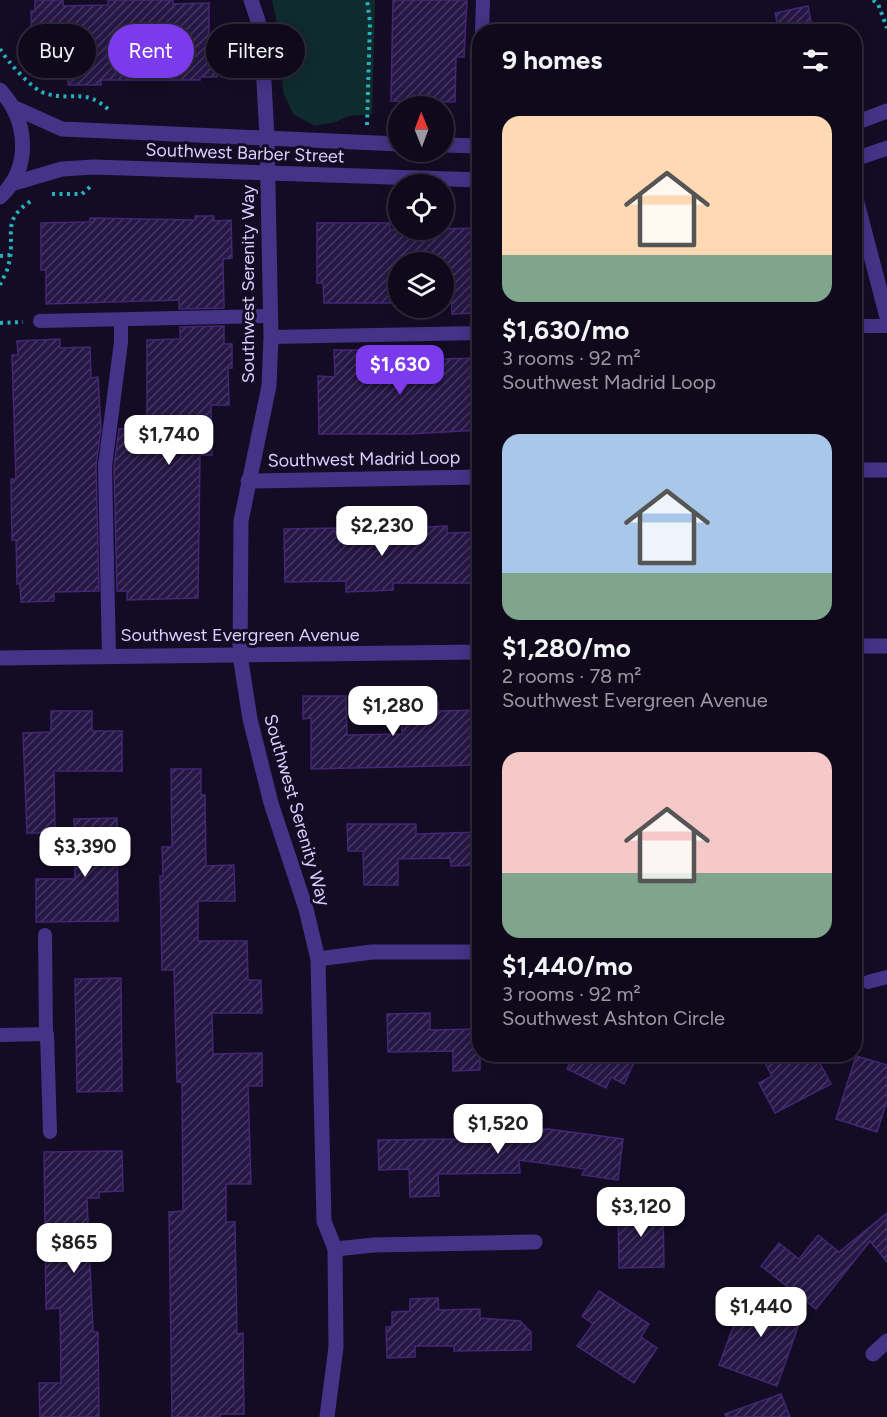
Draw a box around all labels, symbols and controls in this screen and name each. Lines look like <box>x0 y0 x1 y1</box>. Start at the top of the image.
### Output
chip: Buy <box>18 24 96 78</box>
chip: Rent <box>108 24 194 78</box>
chip: Filters <box>206 24 305 78</box>
text: 9 homes <box>502 44 602 76</box>
icon: filters <box>799 44 832 77</box>
north arrow <box>388 96 454 162</box>
map controls <box>388 96 454 318</box>
street label: Southwest Barber Street <box>145 139 345 167</box>
icon: home <box>613 155 721 263</box>
button: locate <box>388 174 454 240</box>
street label: Southwest Serenity Way <box>237 184 259 383</box>
button: layers <box>388 252 454 318</box>
text: $1,630/mo <box>502 314 629 346</box>
pin: $1,630 <box>351 345 449 396</box>
text: 3 rooms · 92 m² <box>502 346 641 370</box>
text: $1,630 <box>370 352 430 376</box>
text: Southwest Madrid Loop <box>502 370 716 394</box>
pin: $1,740 <box>120 415 218 466</box>
text: $1,740 <box>138 422 200 446</box>
street label: Southwest Madrid Loop <box>267 446 461 472</box>
icon: home <box>613 473 721 581</box>
pin: $2,230 <box>333 506 431 557</box>
text: $2,230 <box>350 513 414 537</box>
street label: Southwest Evergreen Avenue <box>121 624 360 646</box>
text: $1,280/mo <box>502 632 631 664</box>
text: 2 rooms · 78 m² <box>502 664 642 688</box>
pin: $1,280 <box>344 686 442 737</box>
text: Southwest Evergreen Avenue <box>502 688 768 712</box>
text: $1,280 <box>362 693 424 717</box>
street label: Southwest Serenity Way <box>259 712 335 909</box>
icon: home <box>613 791 721 899</box>
pin: $3,390 <box>36 827 134 878</box>
text: $3,390 <box>53 834 117 858</box>
text: $1,440/mo <box>502 950 633 982</box>
text: 3 rooms · 92 m² <box>502 982 641 1006</box>
text: Southwest Ashton Circle <box>502 1006 725 1030</box>
pin: $1,520 <box>449 1104 547 1155</box>
text: $1,520 <box>468 1111 528 1135</box>
pin: $3,120 <box>592 1187 690 1238</box>
text: $3,120 <box>611 1194 671 1218</box>
pin: $865 <box>38 1223 110 1274</box>
text: $865 <box>51 1230 97 1254</box>
pin: $1,440 <box>712 1287 810 1338</box>
text: $1,440 <box>730 1294 792 1318</box>

